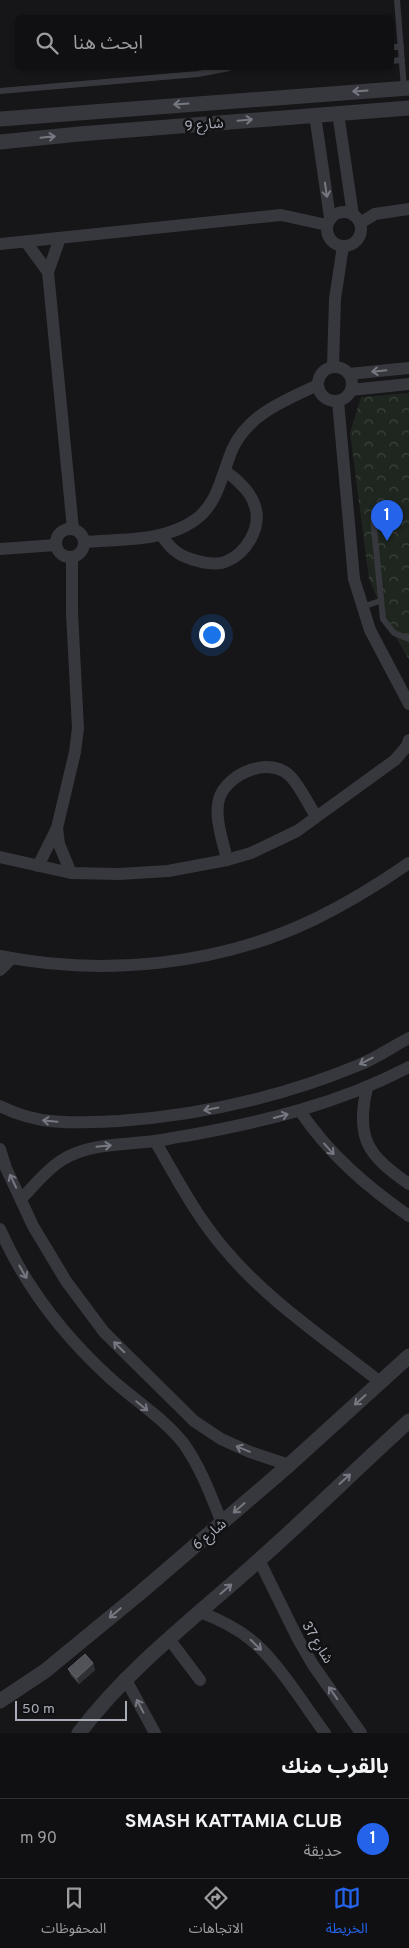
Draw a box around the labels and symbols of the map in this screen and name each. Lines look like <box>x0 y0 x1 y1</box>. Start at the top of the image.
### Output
one-way arrow <box>353 87 369 96</box>
one-way arrow <box>173 100 189 109</box>
street label: شارع 9 <box>184 115 224 137</box>
one-way arrow <box>237 116 253 125</box>
one-way arrow <box>40 132 56 142</box>
one-way arrow <box>321 182 331 198</box>
one-way arrow <box>371 366 387 376</box>
pin: 1 <box>371 500 403 541</box>
your location <box>199 622 225 648</box>
one-way arrow <box>359 1057 374 1066</box>
one-way arrow <box>204 1105 220 1115</box>
one-way arrow <box>273 1111 289 1121</box>
one-way arrow <box>42 1116 58 1126</box>
one-way arrow <box>95 1141 111 1150</box>
one-way arrow <box>324 1143 335 1156</box>
one-way arrow <box>7 1174 17 1189</box>
one-way arrow <box>19 1264 29 1279</box>
one-way arrow <box>113 1340 125 1353</box>
one-way arrow <box>354 1394 366 1406</box>
one-way arrow <box>135 1400 148 1411</box>
one-way arrow <box>236 1443 251 1453</box>
one-way arrow <box>339 1473 352 1485</box>
one-way arrow <box>232 1503 245 1514</box>
street label: شارع 6 <box>190 1516 231 1555</box>
one-way arrow <box>219 1584 232 1595</box>
one-way arrow <box>108 1608 121 1619</box>
street label: شارع 37 <box>297 1619 336 1667</box>
one-way arrow <box>250 1639 263 1651</box>
one-way arrow <box>328 1686 338 1700</box>
scale bar <box>15 1698 128 1721</box>
one-way arrow <box>135 1698 145 1713</box>

